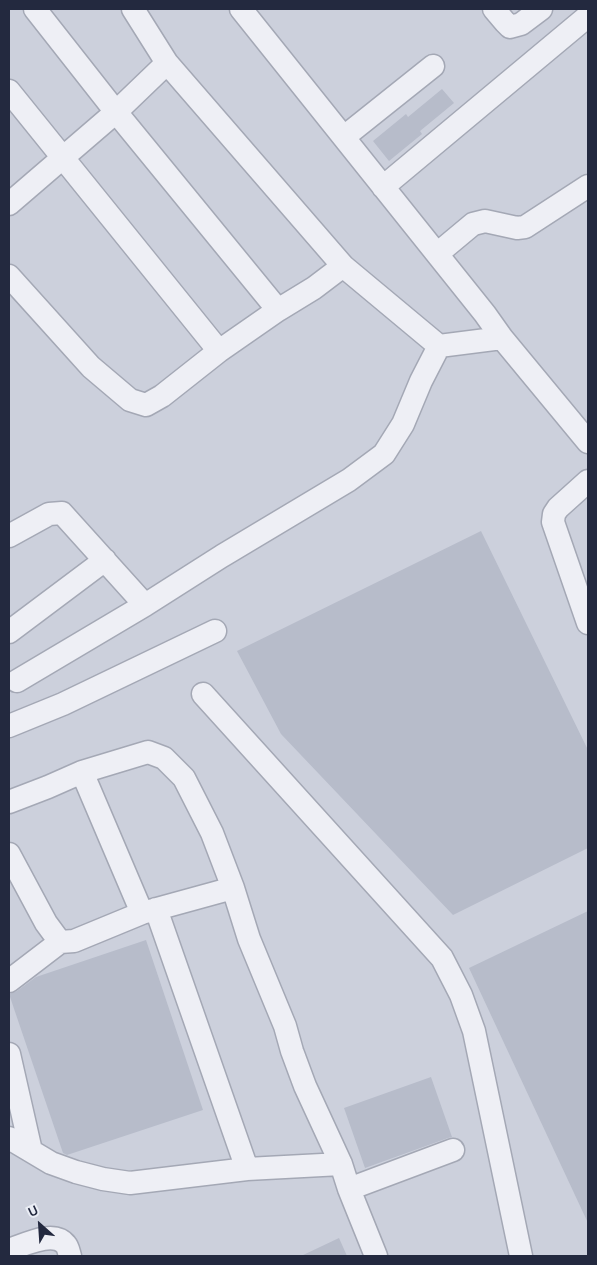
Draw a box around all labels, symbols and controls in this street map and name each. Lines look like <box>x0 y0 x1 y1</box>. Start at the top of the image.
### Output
north arrow <box>15 1200 65 1250</box>
text: U <box>25 1201 41 1221</box>

